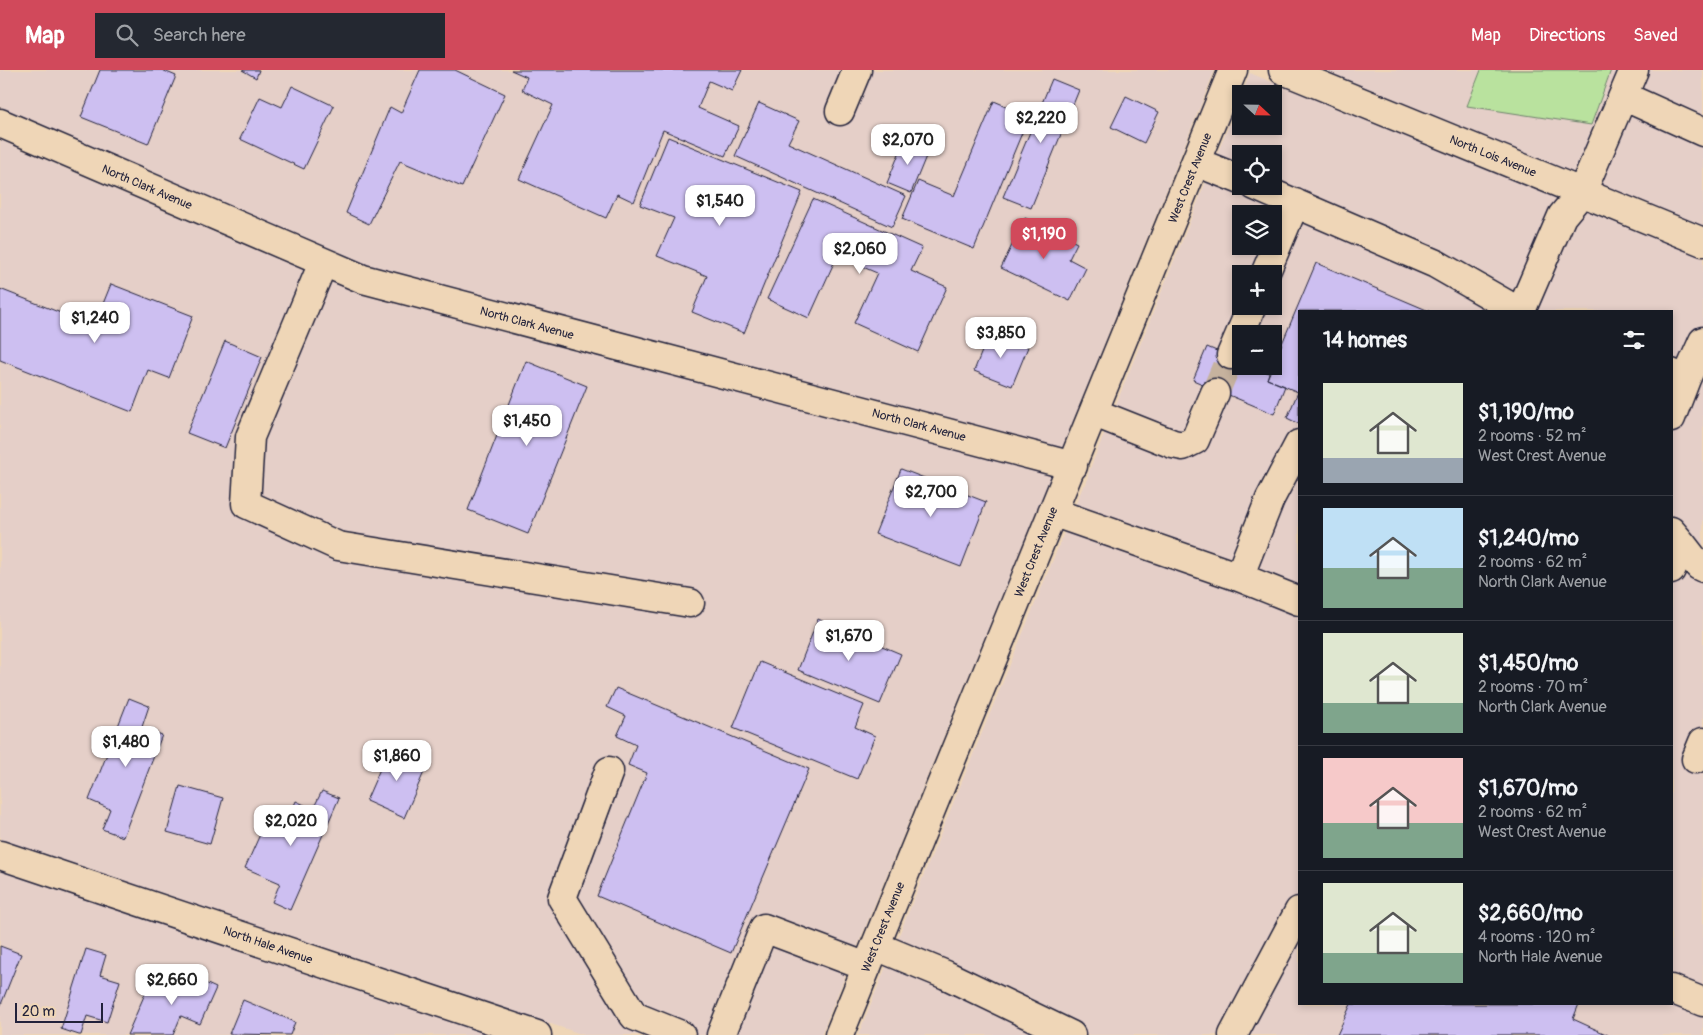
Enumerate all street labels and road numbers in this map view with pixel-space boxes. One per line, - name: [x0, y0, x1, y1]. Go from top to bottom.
- street label: West Crest Avenue: [1166, 131, 1215, 226]
- street label: North Lois Avenue: [1447, 132, 1538, 181]
- street label: North Clark Avenue: [99, 162, 194, 213]
- street label: North Clark Avenue: [478, 304, 576, 343]
- street label: North Clark Avenue: [870, 406, 968, 445]
- street label: West Crest Avenue: [1012, 505, 1061, 600]
- street label: West Crest Avenue: [859, 880, 908, 975]
- street label: North Hale Avenue: [221, 923, 314, 968]

